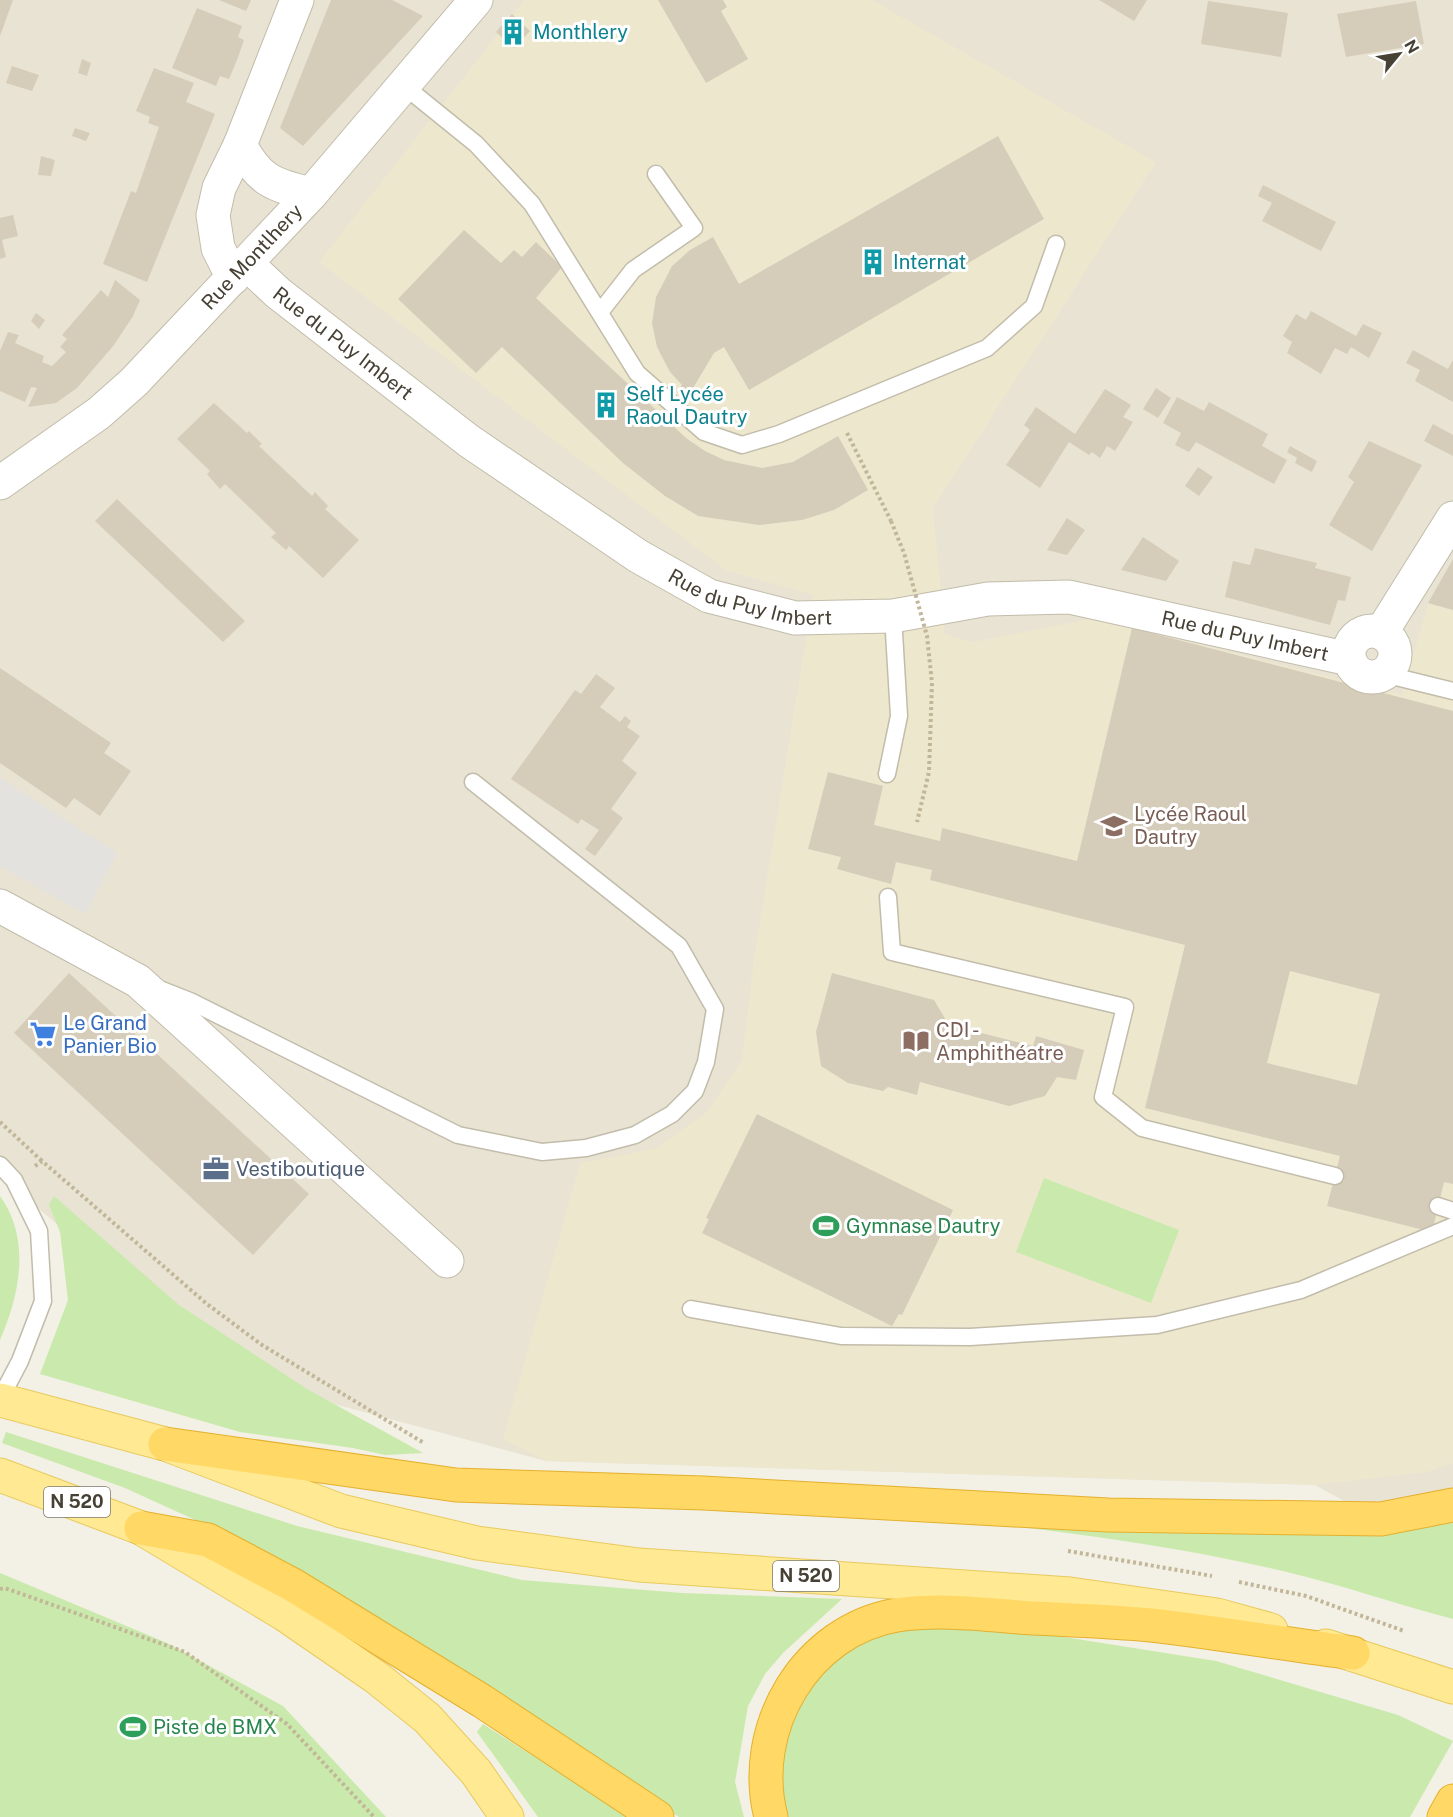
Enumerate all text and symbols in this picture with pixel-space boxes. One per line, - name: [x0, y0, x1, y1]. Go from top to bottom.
- building icon: Monthlery: [498, 17, 528, 47]
- place label: Monthlery: [533, 20, 628, 44]
- north arrow: [1369, 24, 1429, 84]
- text: N: [1400, 37, 1423, 57]
- street label: Rue Montlhery: [196, 199, 308, 315]
- building icon: Internat: [858, 247, 888, 277]
- place label: Internat: [893, 250, 966, 274]
- street label: Rue du Puy Imbert: [268, 282, 418, 405]
- place label: Self Lycée Raoul Dautry: [626, 382, 748, 429]
- building icon: Self Lycée Raoul Dautry: [591, 390, 621, 420]
- street label: Rue du Puy Imbert: [664, 564, 832, 630]
- street label: Rue du Puy Imbert: [1159, 606, 1331, 666]
- place label: Lycée Raoul Dautry: [1134, 802, 1247, 849]
- school or university icon: Lycée Raoul Dautry: [1099, 811, 1129, 841]
- place label: Le Grand Panier Bio: [63, 1011, 157, 1058]
- place label: CDI - Amphithéatre: [936, 1018, 1064, 1065]
- supermarket icon: Le Grand Panier Bio: [28, 1019, 58, 1049]
- library icon: CDI - Amphithéatre: [901, 1026, 931, 1056]
- office icon: Vestiboutique: [201, 1154, 231, 1184]
- place label: Vestiboutique: [236, 1157, 365, 1181]
- sports icon: Gymnase Dautry: [811, 1211, 841, 1241]
- place label: Gymnase Dautry: [846, 1214, 1001, 1238]
- road number: N 520: [44, 1487, 110, 1517]
- road number: N 520: [773, 1561, 839, 1591]
- sports icon: Piste de BMX: [118, 1712, 148, 1742]
- place label: Piste de BMX: [153, 1715, 277, 1739]

